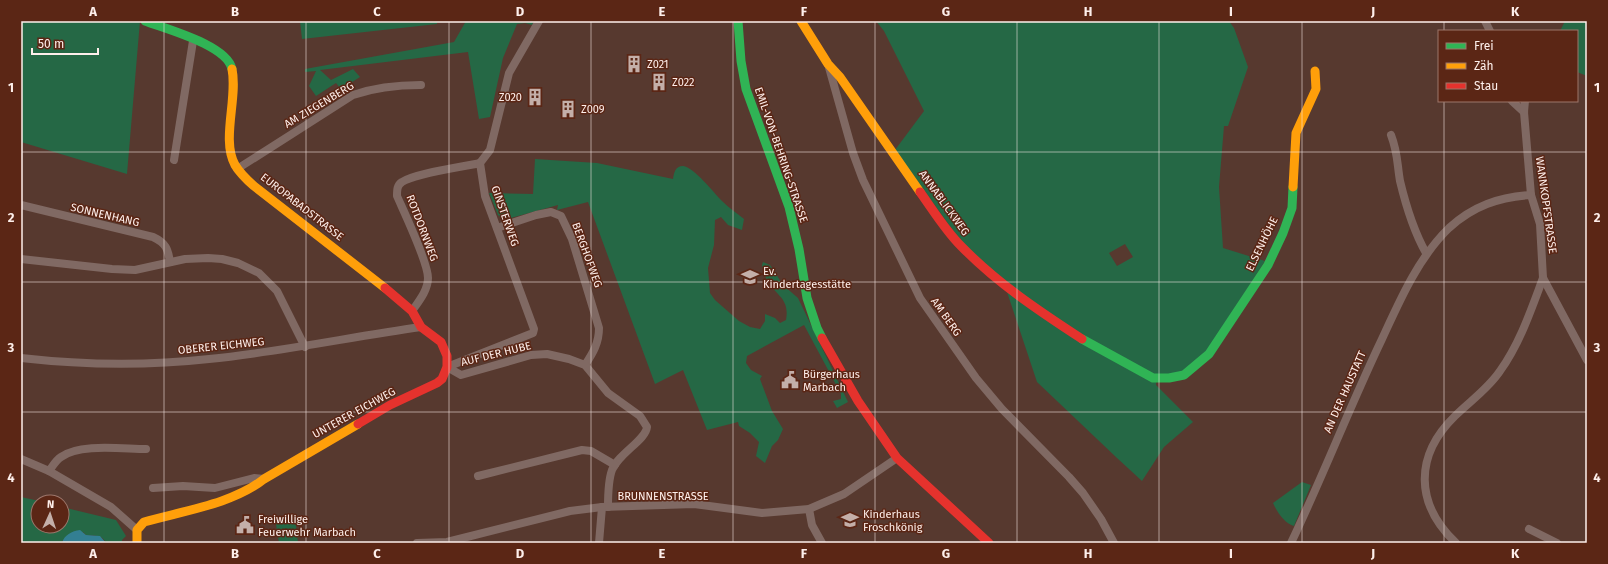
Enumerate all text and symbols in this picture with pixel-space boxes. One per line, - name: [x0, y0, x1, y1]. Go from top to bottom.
- text: A: [88, 4, 97, 19]
- text: B: [231, 4, 239, 19]
- text: C: [373, 4, 381, 19]
- text: D: [516, 4, 525, 19]
- text: E: [659, 4, 666, 19]
- text: F: [801, 4, 808, 19]
- text: G: [942, 4, 950, 19]
- text: H: [1084, 4, 1092, 19]
- text: I: [1229, 4, 1233, 19]
- text: J: [1370, 4, 1375, 19]
- text: K: [1511, 4, 1520, 19]
- scale bar: [32, 30, 98, 56]
- legend: [1438, 30, 1578, 102]
- text: 50 m: [38, 37, 64, 51]
- text: Frei: [1474, 39, 1494, 53]
- building icon: Z021: [624, 54, 644, 74]
- place label: Z021: [647, 58, 669, 71]
- text: Zäh: [1474, 59, 1494, 73]
- building icon: Z022: [649, 72, 669, 92]
- place label: Z022: [672, 76, 695, 89]
- street label: AM ZIEGENBERG: [282, 79, 356, 131]
- text: Stau: [1474, 79, 1498, 93]
- text: 1: [8, 80, 14, 95]
- text: 1: [1594, 80, 1600, 95]
- street label: EMIL-VON-BEHRING-STRASSE: [752, 86, 810, 225]
- building icon: Z020: [525, 87, 545, 107]
- place label: Z020: [499, 91, 522, 104]
- building icon: Z009: [558, 99, 578, 119]
- place label: Z009: [581, 103, 605, 116]
- street label: WANNKOPFSTRASSE: [1533, 156, 1559, 255]
- street label: ANNABLICKWEG: [916, 168, 972, 238]
- street label: EUROPABADSTRASSE: [258, 171, 346, 243]
- street label: GINSTERWEG: [489, 184, 521, 248]
- street label: ROTDORNWEG: [403, 193, 441, 263]
- street label: SONNENHANG: [69, 201, 141, 229]
- text: 2: [8, 210, 15, 225]
- text: 2: [1594, 210, 1601, 225]
- street label: ELSENHÖHE: [1242, 214, 1281, 273]
- street label: BERGHOFWEG: [569, 221, 605, 289]
- place label: Ev. Kindertagesstätte: [763, 265, 851, 291]
- school or university icon: Ev. Kindertagesstätte: [740, 267, 760, 287]
- street label: AM BERG: [928, 295, 964, 339]
- street label: OBERER EICHWEG: [177, 335, 265, 357]
- street label: AUF DER HUBE: [460, 339, 532, 369]
- text: 3: [7, 340, 15, 355]
- text: 3: [1593, 340, 1601, 355]
- street label: AN DER HAUSTATT: [1321, 349, 1369, 435]
- place label: Bürgerhaus Marbach: [803, 368, 860, 394]
- public building icon: Bürgerhaus Marbach: [780, 370, 800, 390]
- street label: UNTERER EICHWEG: [310, 385, 398, 441]
- text: 4: [7, 470, 15, 485]
- text: 4: [1593, 470, 1601, 485]
- street label: BRUNNENSTRASSE: [617, 490, 709, 503]
- north arrow: [30, 494, 70, 534]
- text: N: [47, 498, 54, 511]
- place label: Kinderhaus Froschkönig: [863, 508, 923, 534]
- school or university icon: Kinderhaus Froschkönig: [840, 510, 860, 530]
- place label: Freiwillige Feuerwehr Marbach: [258, 513, 356, 539]
- public building icon: Freiwillige Feuerwehr Marbach: [235, 515, 255, 535]
- text: A: [88, 546, 97, 561]
- text: B: [231, 546, 239, 561]
- text: C: [373, 546, 381, 561]
- text: D: [516, 546, 525, 561]
- text: E: [659, 546, 666, 561]
- text: F: [801, 546, 808, 561]
- text: G: [942, 546, 950, 561]
- text: H: [1084, 546, 1092, 561]
- text: I: [1229, 546, 1233, 561]
- text: J: [1370, 546, 1375, 561]
- text: K: [1511, 546, 1520, 561]

